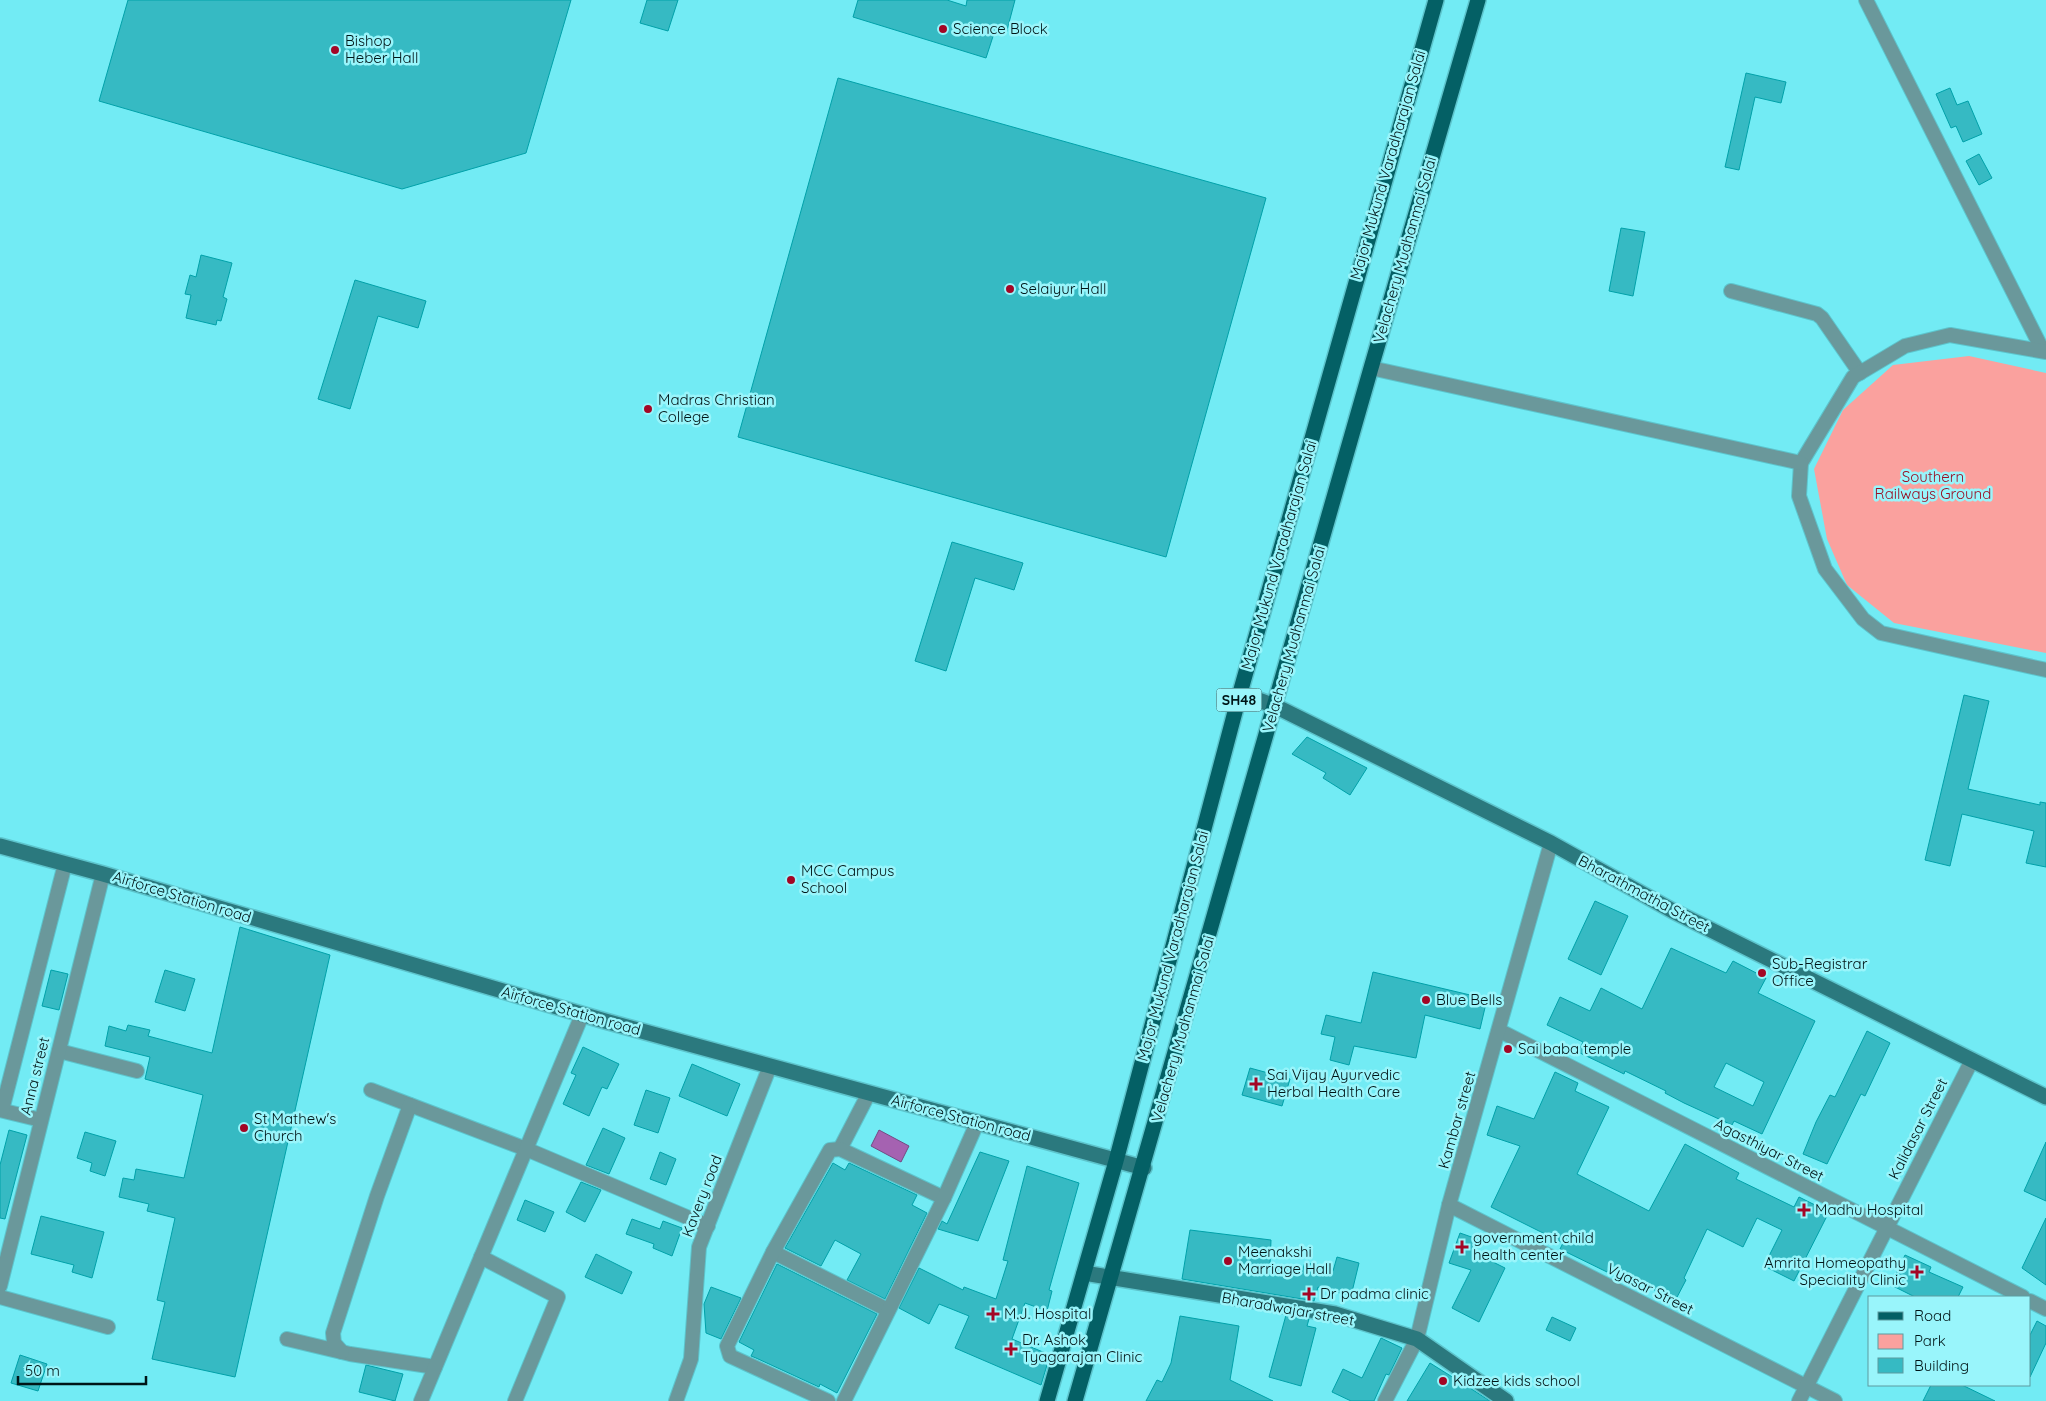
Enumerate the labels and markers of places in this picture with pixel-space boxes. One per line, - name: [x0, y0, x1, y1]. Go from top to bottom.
- place label: Science Block: [953, 19, 1048, 38]
- marker: Science Block: [937, 23, 949, 35]
- place label: Bishop Heber Hall: [345, 31, 419, 67]
- marker: Bishop Heber Hall: [329, 44, 341, 56]
- place label: Selaiyur Hall: [1020, 279, 1106, 298]
- marker: Selaiyur Hall: [1004, 283, 1016, 295]
- place label: Madras Christian College: [658, 390, 775, 426]
- marker: Madras Christian College: [642, 403, 654, 415]
- place label: MCC Campus School: [801, 861, 894, 897]
- marker: MCC Campus School: [785, 874, 797, 886]
- place label: Sub-Registrar Office: [1772, 954, 1868, 990]
- marker: Sub-Registrar Office: [1756, 967, 1768, 979]
- place label: Blue Bells: [1436, 990, 1502, 1009]
- marker: Blue Bells: [1420, 994, 1432, 1006]
- place label: Sai baba temple: [1518, 1039, 1631, 1058]
- marker: Sai baba temple: [1502, 1043, 1514, 1055]
- place label: Sai Vijay Ayurvedic Herbal Health Care: [1267, 1065, 1400, 1101]
- marker: Sai Vijay Ayurvedic Herbal Health Care: [1249, 1077, 1263, 1091]
- place label: St Mathew's Church: [254, 1109, 336, 1145]
- marker: St Mathew's Church: [238, 1122, 250, 1134]
- place label: Madhu Hospital: [1815, 1200, 1924, 1219]
- marker: Madhu Hospital: [1797, 1203, 1811, 1217]
- place label: government child health center: [1473, 1228, 1594, 1264]
- marker: government child health center: [1455, 1240, 1469, 1254]
- place label: Meenakshi Marriage Hall: [1238, 1242, 1332, 1278]
- place label: Amrita Homeopathy Speciality Clinic: [1764, 1253, 1906, 1289]
- marker: Meenakshi Marriage Hall: [1222, 1255, 1234, 1267]
- marker: Amrita Homeopathy Speciality Clinic: [1910, 1265, 1924, 1279]
- place label: Dr padma clinic: [1320, 1284, 1429, 1303]
- marker: Dr padma clinic: [1302, 1287, 1316, 1301]
- place label: M.J. Hospital: [1004, 1304, 1091, 1323]
- marker: M.J. Hospital: [986, 1307, 1000, 1321]
- place label: Dr. Ashok Tyagarajan Clinic: [1022, 1330, 1143, 1366]
- marker: Dr. Ashok Tyagarajan Clinic: [1004, 1342, 1018, 1356]
- place label: Kidzee kids school: [1453, 1371, 1580, 1390]
- marker: Kidzee kids school: [1437, 1375, 1449, 1387]

